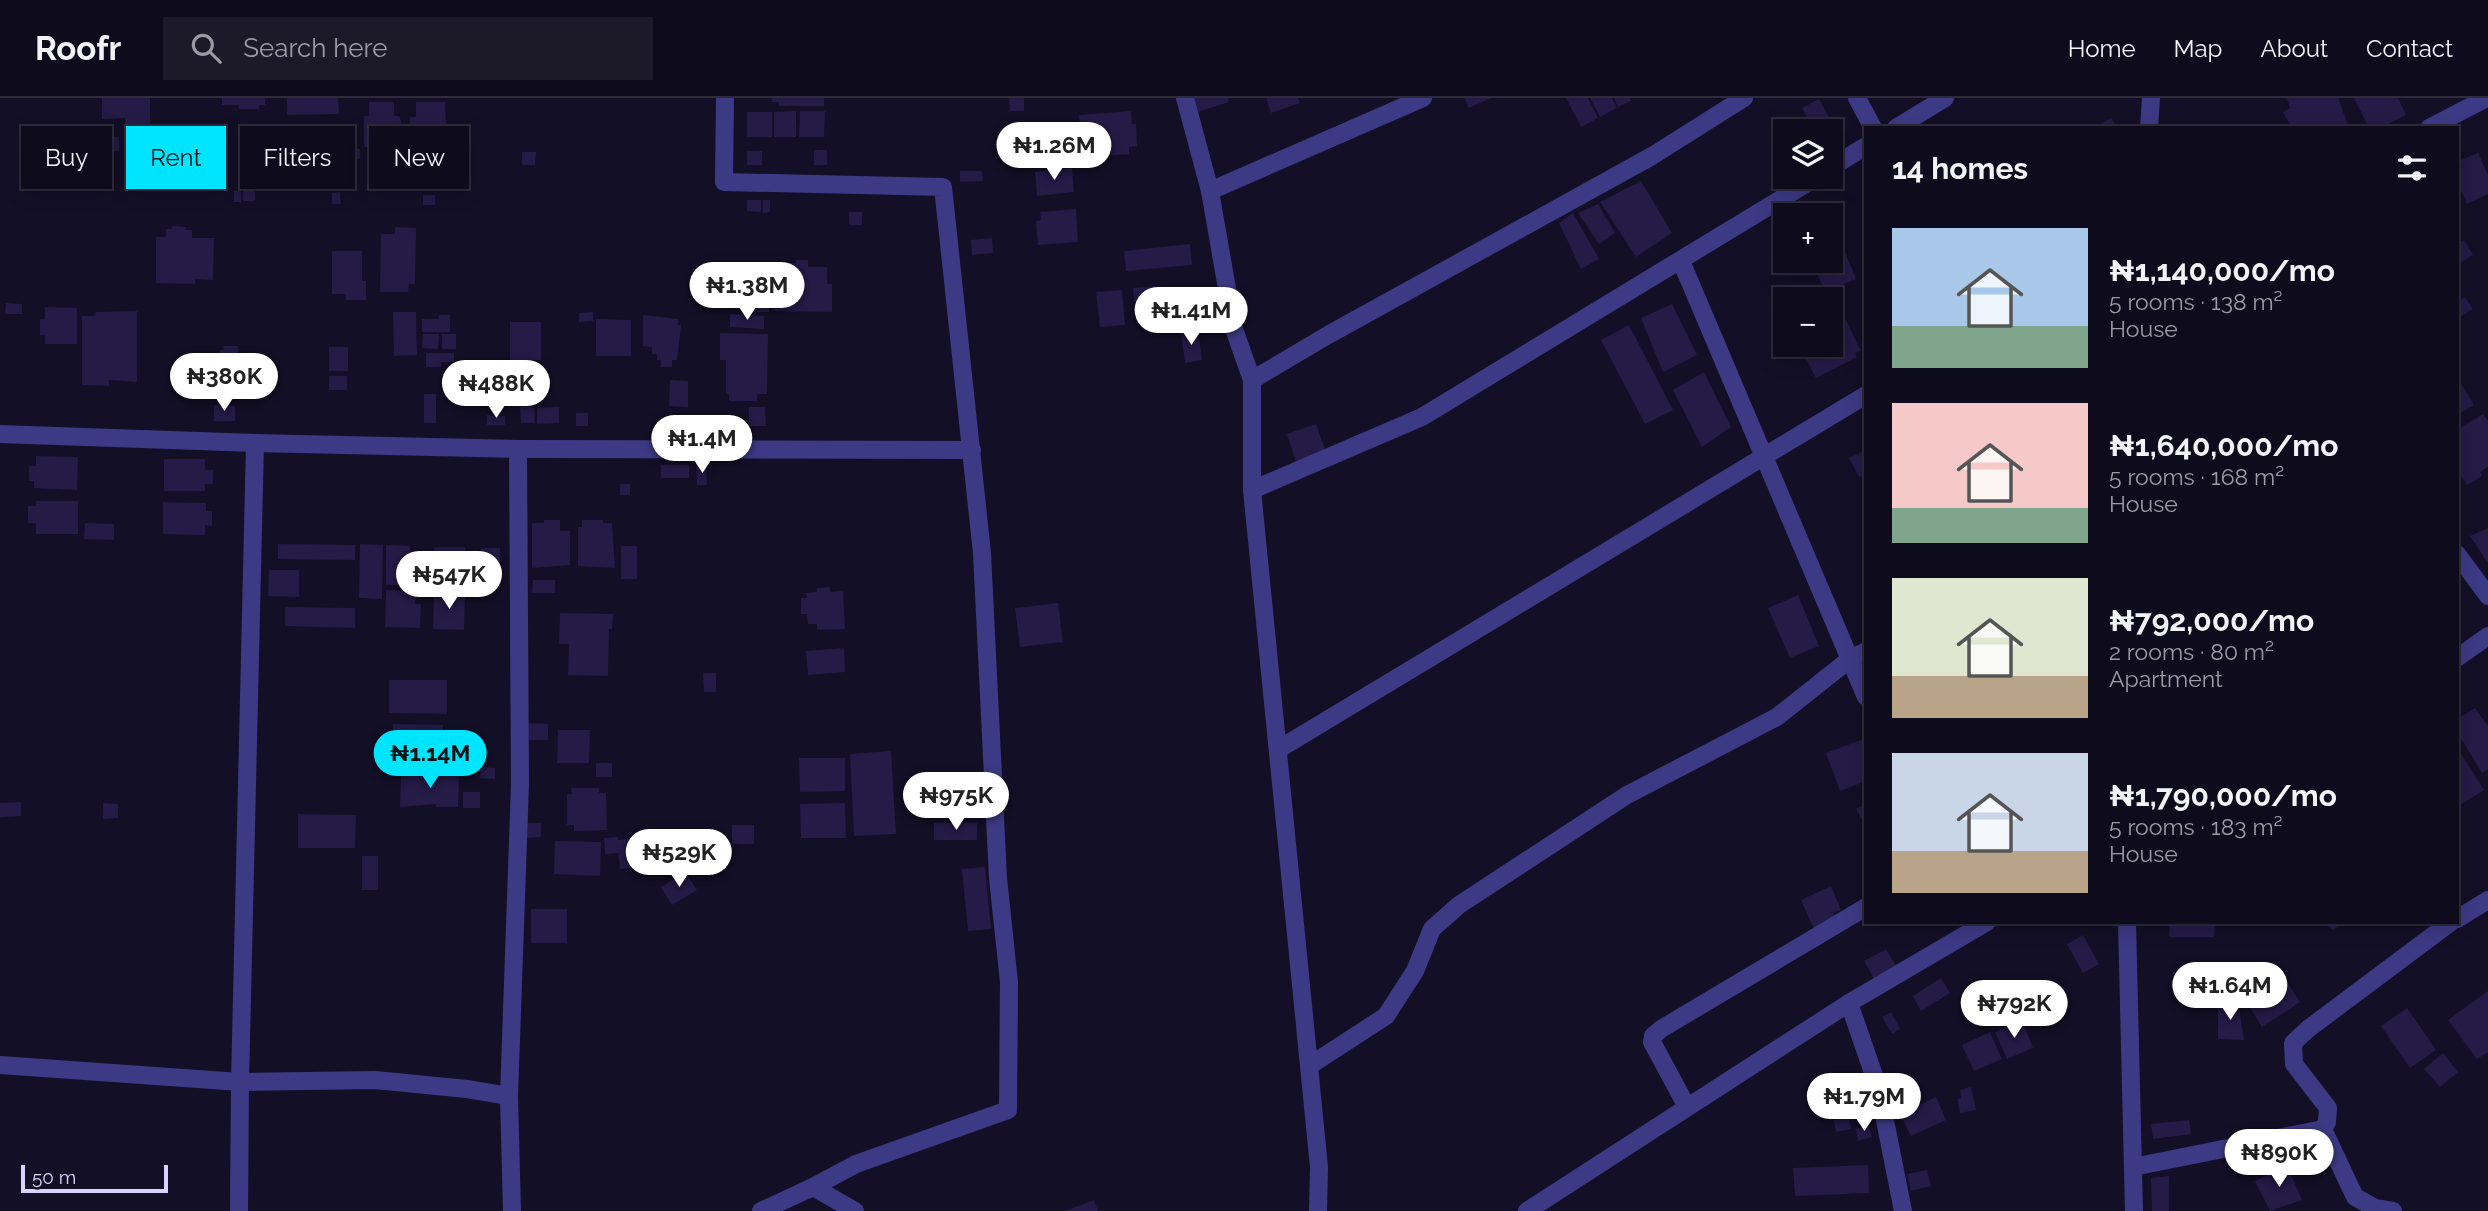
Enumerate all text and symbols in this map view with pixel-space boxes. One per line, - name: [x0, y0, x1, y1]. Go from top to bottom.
- search box: [163, 17, 653, 80]
- text: Roofr: [35, 29, 121, 68]
- icon: search: [187, 29, 225, 67]
- text: Search here: [243, 33, 388, 63]
- text: Home: [2068, 34, 2136, 63]
- text: Map: [2174, 34, 2222, 63]
- text: About: [2260, 34, 2328, 63]
- text: Contact: [2366, 34, 2453, 63]
- map controls: [1773, 119, 1843, 357]
- button: layers: [1773, 119, 1843, 189]
- pin: ₦1.26M: [997, 122, 1111, 182]
- chip: Buy: [21, 126, 112, 189]
- chip: Rent: [126, 126, 226, 189]
- chip: Filters: [240, 126, 355, 189]
- chip: New: [369, 126, 469, 189]
- text: ₦1.26M: [1012, 131, 1096, 158]
- icon: filters: [2393, 149, 2431, 187]
- text: 14 homes: [1892, 151, 2028, 186]
- button: +: [1773, 203, 1843, 273]
- text: ₦1,140,000/mo: [2109, 253, 2335, 288]
- icon: home: [1948, 256, 2032, 340]
- pin: ₦1.38M: [690, 262, 804, 322]
- text: ₦1.38M: [706, 271, 788, 298]
- button: −: [1773, 287, 1843, 357]
- pin: ₦1.41M: [1134, 288, 1248, 347]
- text: 5 rooms · 138 m²: [2109, 288, 2283, 315]
- text: ₦1.41M: [1151, 296, 1231, 323]
- text: House: [2109, 315, 2178, 342]
- pin: ₦380K: [175, 354, 273, 413]
- pin: ₦488K: [447, 360, 545, 420]
- text: ₦380K: [186, 362, 262, 389]
- text: ₦488K: [458, 369, 534, 396]
- pin: ₦1.4M: [653, 416, 751, 475]
- text: ₦1.4M: [667, 424, 737, 451]
- text: ₦1,640,000/mo: [2109, 428, 2338, 463]
- icon: home: [1948, 431, 2032, 515]
- text: 5 rooms · 168 m²: [2109, 463, 2284, 490]
- text: House: [2109, 490, 2178, 517]
- pin: ₦547K: [400, 552, 498, 611]
- text: ₦547K: [412, 560, 486, 587]
- text: ₦792,000/mo: [2109, 603, 2314, 638]
- icon: home: [1948, 606, 2032, 690]
- text: 2 rooms · 80 m²: [2109, 638, 2274, 665]
- text: Apartment: [2109, 665, 2223, 692]
- pin: ₦1.14M: [373, 730, 487, 790]
- text: ₦1.14M: [390, 739, 470, 766]
- pin: ₦975K: [907, 772, 1005, 832]
- text: ₦1,790,000/mo: [2109, 778, 2337, 813]
- text: ₦975K: [919, 781, 993, 808]
- icon: home: [1948, 781, 2032, 865]
- text: 5 rooms · 183 m²: [2109, 813, 2283, 840]
- pin: ₦529K: [630, 830, 728, 889]
- text: ₦529K: [642, 838, 716, 865]
- text: House: [2109, 840, 2178, 867]
- pin: ₦1.64M: [2173, 962, 2287, 1022]
- text: ₦1.64M: [2188, 971, 2272, 998]
- pin: ₦792K: [1965, 981, 2063, 1040]
- text: ₦792K: [1977, 989, 2051, 1016]
- pin: ₦1.79M: [1807, 1074, 1921, 1133]
- text: ₦1.79M: [1823, 1082, 1905, 1109]
- pin: ₦890K: [2230, 1130, 2328, 1189]
- text: ₦890K: [2241, 1138, 2317, 1165]
- scale bar: [21, 1162, 168, 1194]
- text: 50 m: [32, 1166, 76, 1188]

